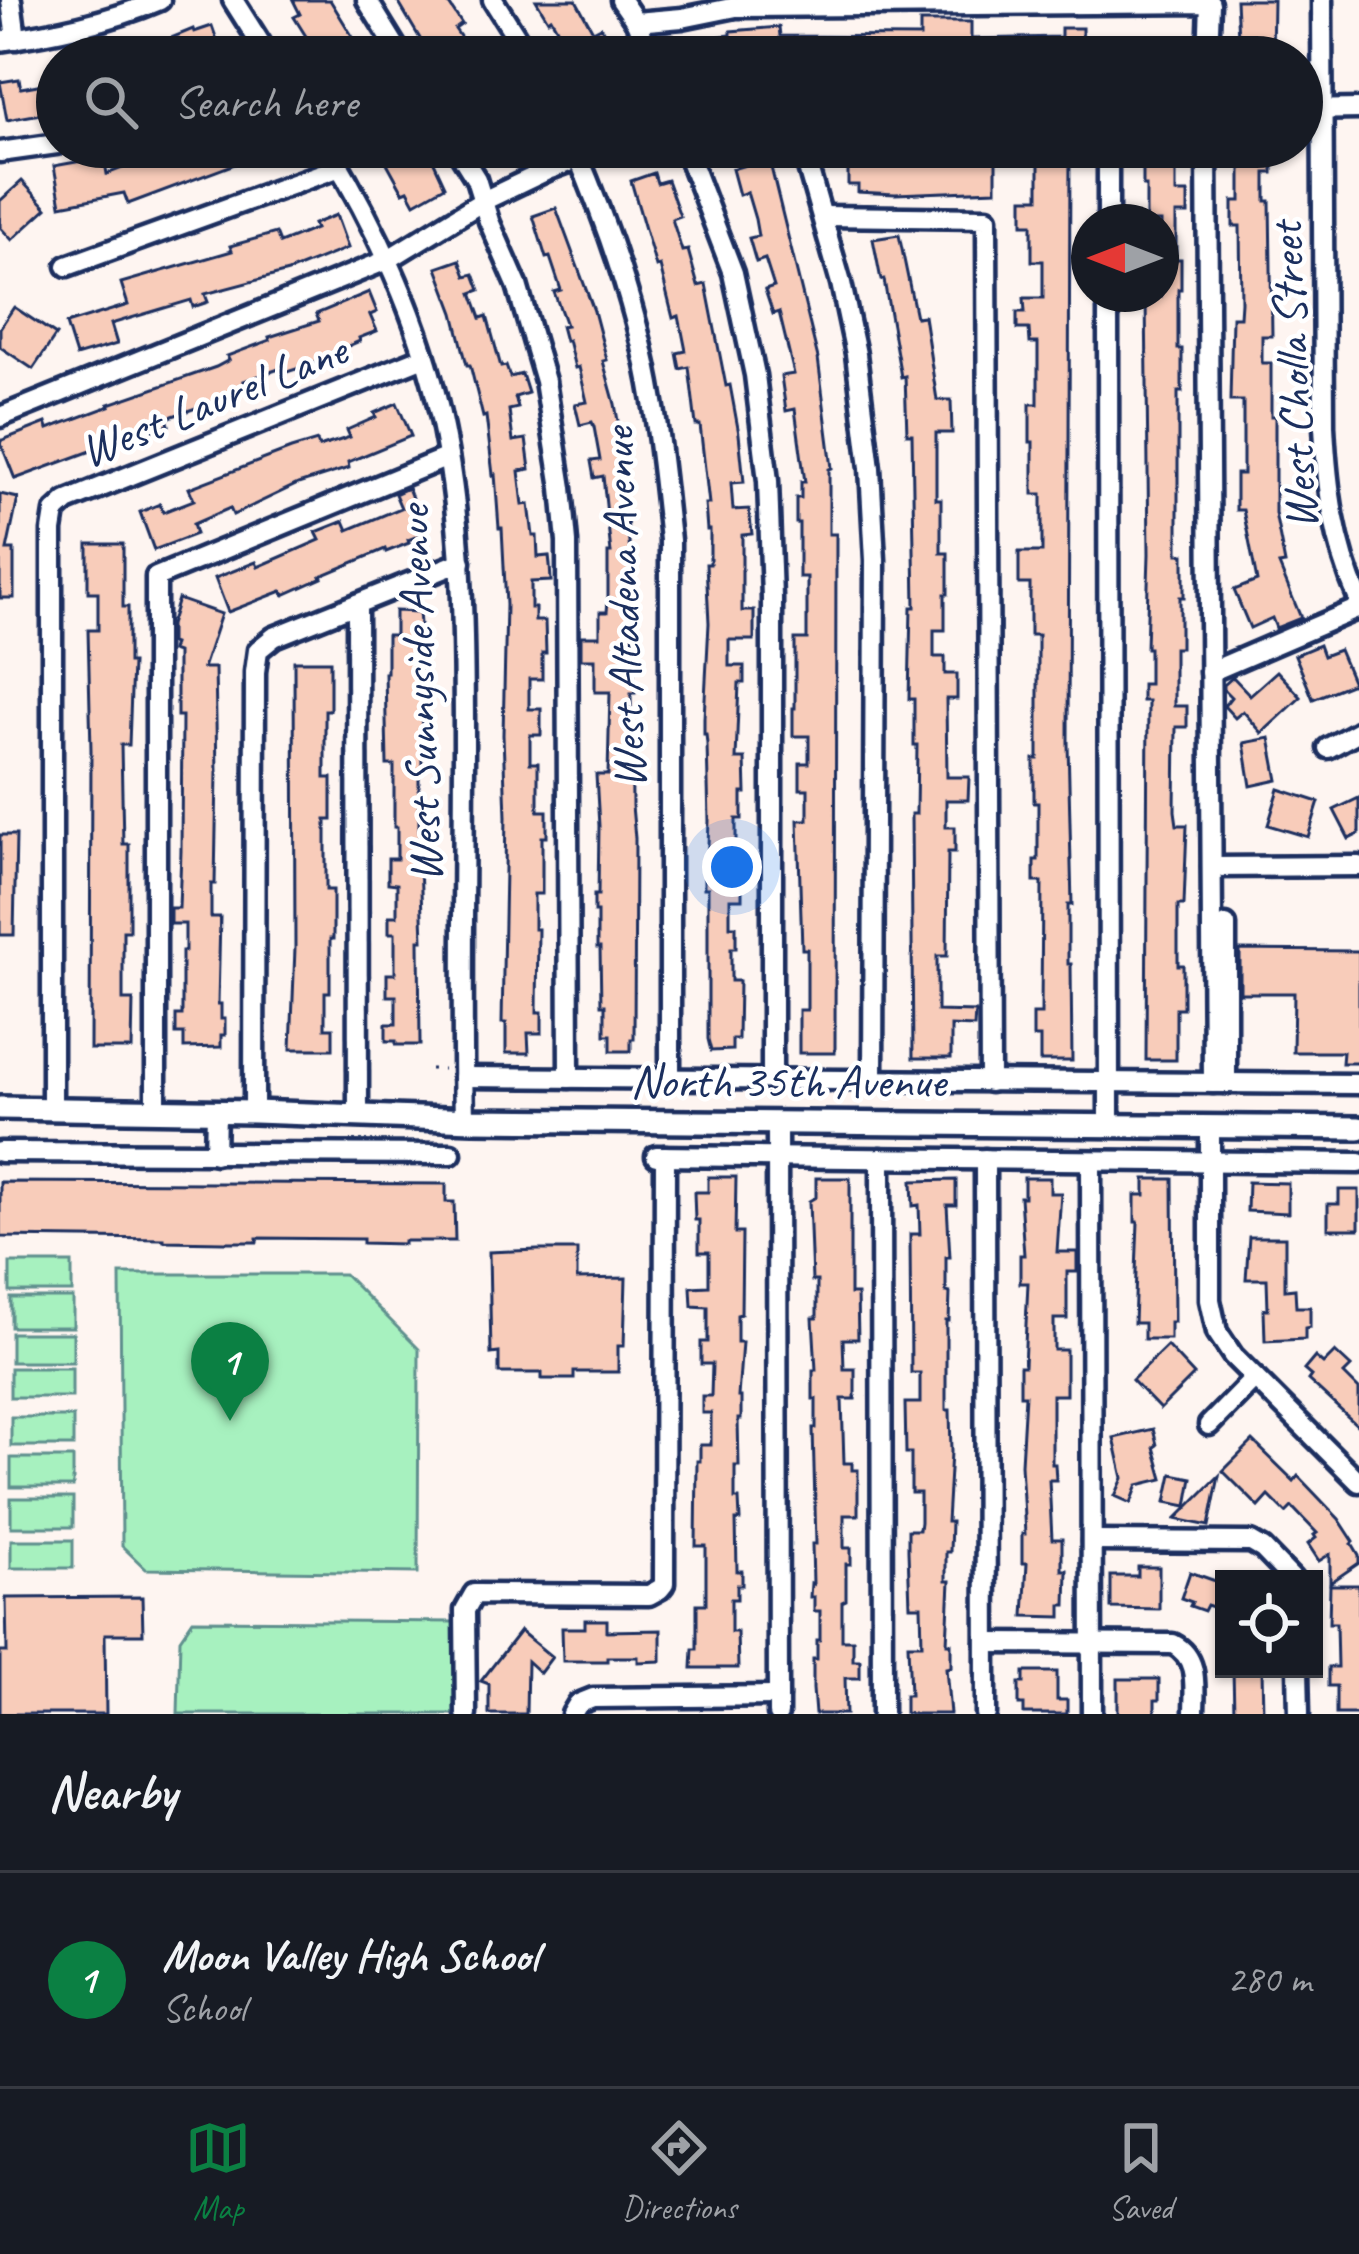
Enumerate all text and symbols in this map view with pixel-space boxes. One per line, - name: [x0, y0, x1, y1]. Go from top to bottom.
- search box: [36, 36, 1323, 168]
- icon: search: [78, 69, 144, 135]
- text: Search here: [174, 74, 357, 131]
- north arrow: [1071, 204, 1179, 312]
- street label: West Cholla Street: [1255, 217, 1331, 531]
- street label: West Laurel Lane: [71, 318, 358, 481]
- street label: West Altadena Avenue: [587, 423, 659, 790]
- street label: West Sunnyside Avenue: [382, 501, 456, 884]
- your location: [702, 837, 762, 897]
- street label: North 35th Avenue: [630, 1051, 949, 1111]
- pin: 1: [191, 1322, 269, 1421]
- map controls: [1215, 1570, 1323, 1678]
- button: locate: [1215, 1570, 1323, 1678]
- text: Nearby: [48, 1760, 176, 1824]
- text: Moon Valley High School: [162, 1927, 538, 1984]
- text: 1: [78, 1955, 96, 2004]
- text: 280 m: [1227, 1955, 1311, 2004]
- text: School: [162, 1984, 246, 2033]
- tab: Map: [185, 2115, 251, 2229]
- tab: Directions: [622, 2115, 737, 2229]
- tab: Saved: [1108, 2115, 1174, 2229]

